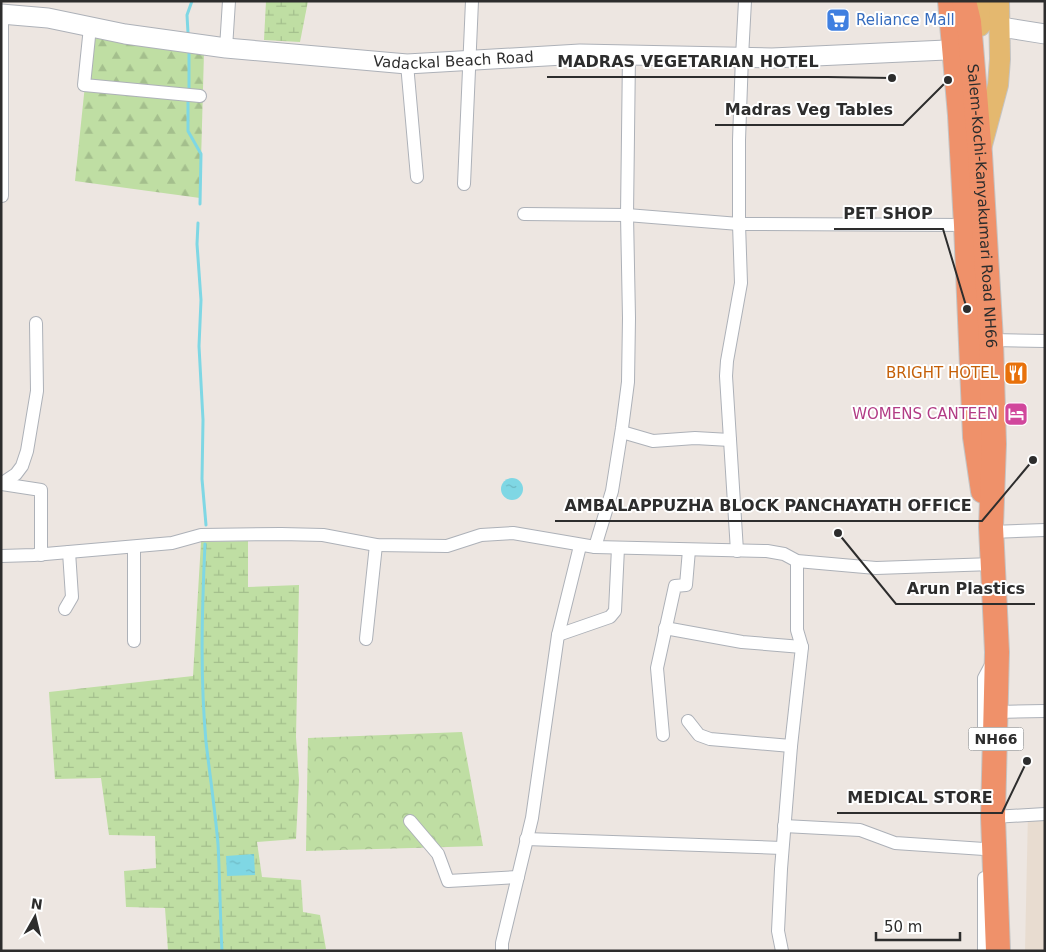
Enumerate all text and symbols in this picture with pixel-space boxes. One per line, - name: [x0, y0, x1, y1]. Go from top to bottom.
- supermarket icon: Reliance Mall: [825, 7, 851, 33]
- place label: Reliance Mall: [856, 11, 955, 29]
- callout: MADRAS VEGETARIAN HOTEL: [547, 46, 828, 77]
- street label: Vadackal Beach Road: [372, 48, 534, 73]
- text: MADRAS VEGETARIAN HOTEL: [557, 52, 819, 71]
- street label: Salem-Kochi-Kanyakumari Road NH66: [964, 63, 1000, 348]
- callout: Madras Veg Tables: [715, 94, 903, 125]
- text: Madras Veg Tables: [725, 100, 893, 119]
- callout: PET SHOP: [834, 198, 943, 229]
- text: PET SHOP: [843, 204, 933, 223]
- restaurant icon: BRIGHT HOTEL: [1003, 360, 1029, 386]
- place label: BRIGHT HOTEL: [886, 364, 999, 382]
- hotel icon: WOMENS CANTEEN: [1003, 401, 1029, 427]
- place label: WOMENS CANTEEN: [852, 405, 998, 423]
- callout: AMBALAPPUZHA BLOCK PANCHAYATH OFFICE: [555, 490, 982, 521]
- text: AMBALAPPUZHA BLOCK PANCHAYATH OFFICE: [564, 496, 972, 515]
- callout: Arun Plastics: [896, 573, 1035, 604]
- text: Arun Plastics: [907, 579, 1025, 598]
- road number: NH66: [968, 728, 1024, 751]
- callout: MEDICAL STORE: [837, 782, 1002, 813]
- text: MEDICAL STORE: [847, 788, 993, 807]
- north arrow: [10, 892, 60, 942]
- text: N: [30, 895, 44, 913]
- scale bar: [876, 910, 960, 942]
- text: 50 m: [884, 918, 922, 936]

